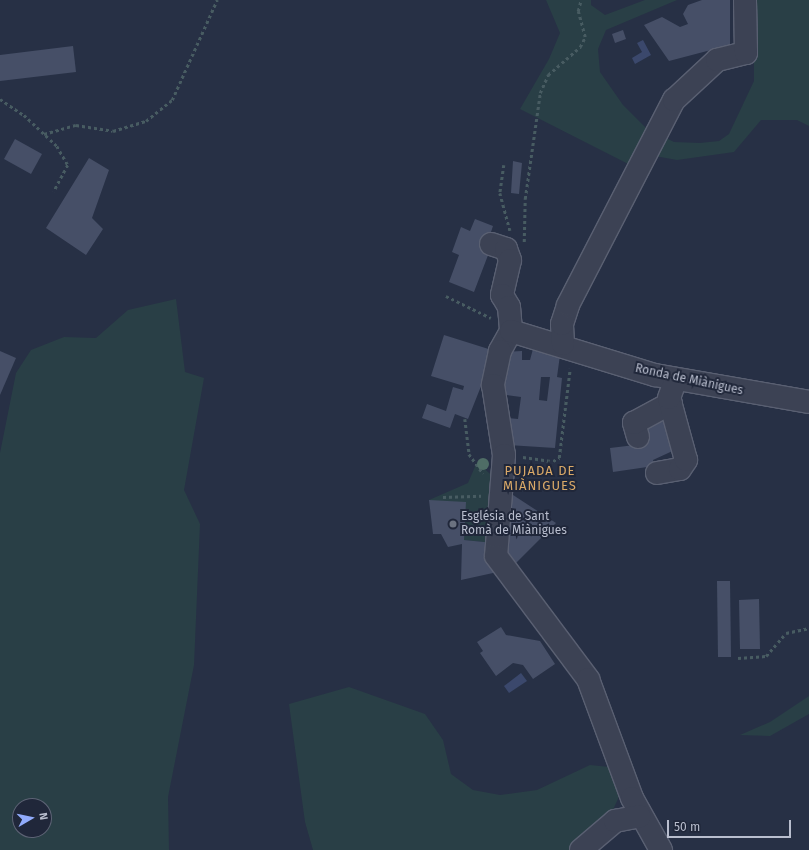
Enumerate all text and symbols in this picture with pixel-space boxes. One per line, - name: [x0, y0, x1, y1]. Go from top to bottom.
- street label: Ronda de Miànigues: [634, 362, 744, 398]
- district label: PUJADA DE MIÀNIGUES: [503, 464, 577, 495]
- place label: Església de Sant Romà de Miànigues: [461, 510, 567, 538]
- marker: Església de Sant Romà de Miànigues: [448, 519, 458, 529]
- north arrow: [12, 798, 52, 838]
- text: N: [36, 812, 50, 821]
- scale bar: [669, 812, 793, 838]
- text: 50 m: [674, 820, 700, 834]

